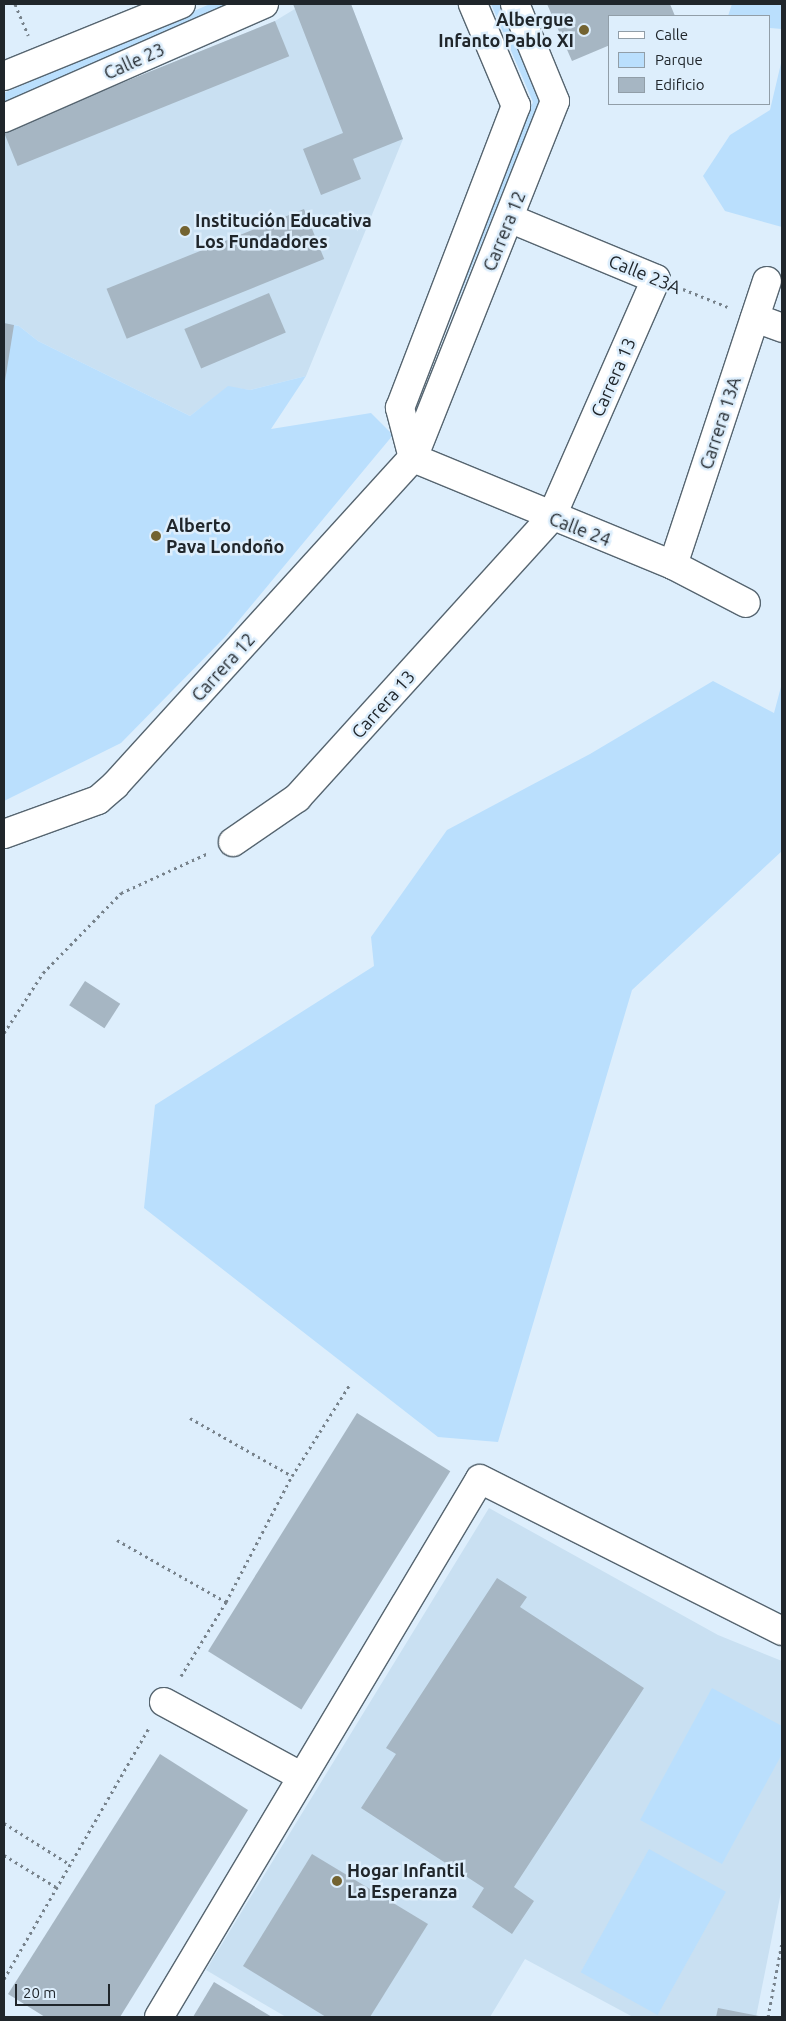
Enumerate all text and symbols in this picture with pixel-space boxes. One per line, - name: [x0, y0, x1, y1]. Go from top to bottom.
- place label: Albergue Infanto Pablo XI: [438, 9, 574, 52]
- legend: [608, 15, 771, 105]
- marker: Albergue Infanto Pablo XI: [578, 24, 590, 36]
- text: Calle: [655, 26, 688, 43]
- street label: Calle 23: [100, 38, 168, 84]
- text: Parque: [655, 51, 703, 68]
- text: Edificio: [655, 76, 704, 93]
- street label: Carrera 12: [478, 188, 530, 274]
- place label: Institución Educativa Los Fundadores: [195, 210, 372, 252]
- marker: Institución Educativa Los Fundadores: [179, 225, 191, 237]
- street label: Calle 23A: [606, 250, 684, 298]
- street label: Carrera 13: [586, 334, 640, 420]
- street label: Carrera 13A: [695, 374, 745, 472]
- street label: Calle 24: [546, 507, 614, 551]
- place label: Alberto Pava Londoño: [166, 515, 284, 558]
- marker: Alberto Pava Londoño: [150, 530, 162, 542]
- street label: Carrera 12: [187, 628, 259, 706]
- street label: Carrera 13: [347, 665, 419, 743]
- place label: Hogar Infantil La Esperanza: [347, 1860, 465, 1902]
- marker: Hogar Infantil La Esperanza: [331, 1875, 343, 1887]
- scale bar: [18, 1974, 112, 2006]
- text: 20 m: [23, 1984, 56, 2001]

